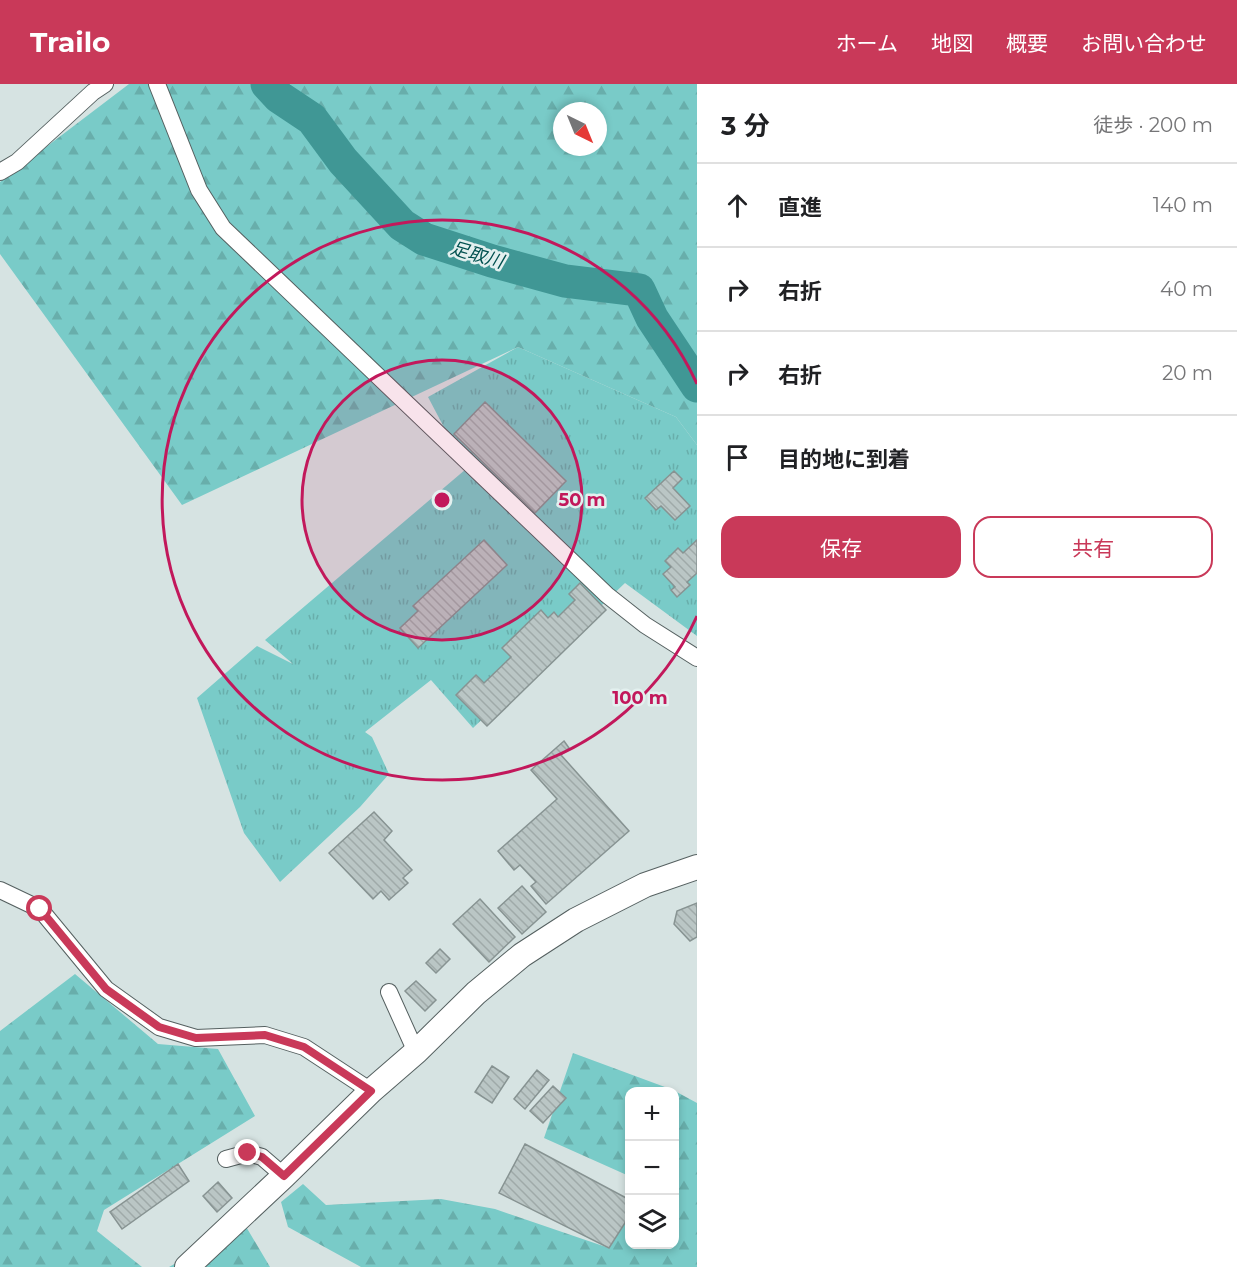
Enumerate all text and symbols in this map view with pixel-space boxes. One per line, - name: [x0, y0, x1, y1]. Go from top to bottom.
- text: Trailo: [30, 25, 110, 59]
- text: ホーム: [836, 31, 898, 56]
- text: 地図: [931, 31, 973, 56]
- text: 概要: [1006, 31, 1048, 56]
- text: お問い合わせ: [1081, 31, 1207, 56]
- north arrow: [553, 102, 607, 156]
- text: 3 分: [721, 110, 770, 142]
- text: 徒歩 · 200 m: [1093, 113, 1213, 137]
- icon: ahead: [721, 189, 754, 222]
- text: 140 m: [1153, 193, 1213, 217]
- text: 直進: [778, 194, 822, 221]
- water label: 足取川: [448, 237, 508, 274]
- icon: right: [721, 273, 754, 306]
- text: 40 m: [1160, 277, 1213, 301]
- text: 右折: [778, 278, 822, 305]
- icon: right: [721, 357, 754, 390]
- text: 20 m: [1162, 361, 1213, 385]
- text: 右折: [778, 362, 822, 389]
- icon: arrive: [721, 441, 754, 474]
- text: 目的地に到着: [778, 446, 910, 473]
- text: 50 m: [559, 489, 605, 511]
- centre of rings: [432, 490, 452, 510]
- button: 保存: [721, 516, 961, 578]
- button: 共有: [973, 516, 1213, 578]
- text: 100 m: [612, 687, 668, 709]
- route start: [26, 895, 52, 921]
- map controls: [625, 1087, 679, 1249]
- button: +: [625, 1087, 679, 1141]
- route end: [234, 1139, 260, 1165]
- button: −: [625, 1141, 679, 1195]
- button: layers: [625, 1195, 679, 1249]

